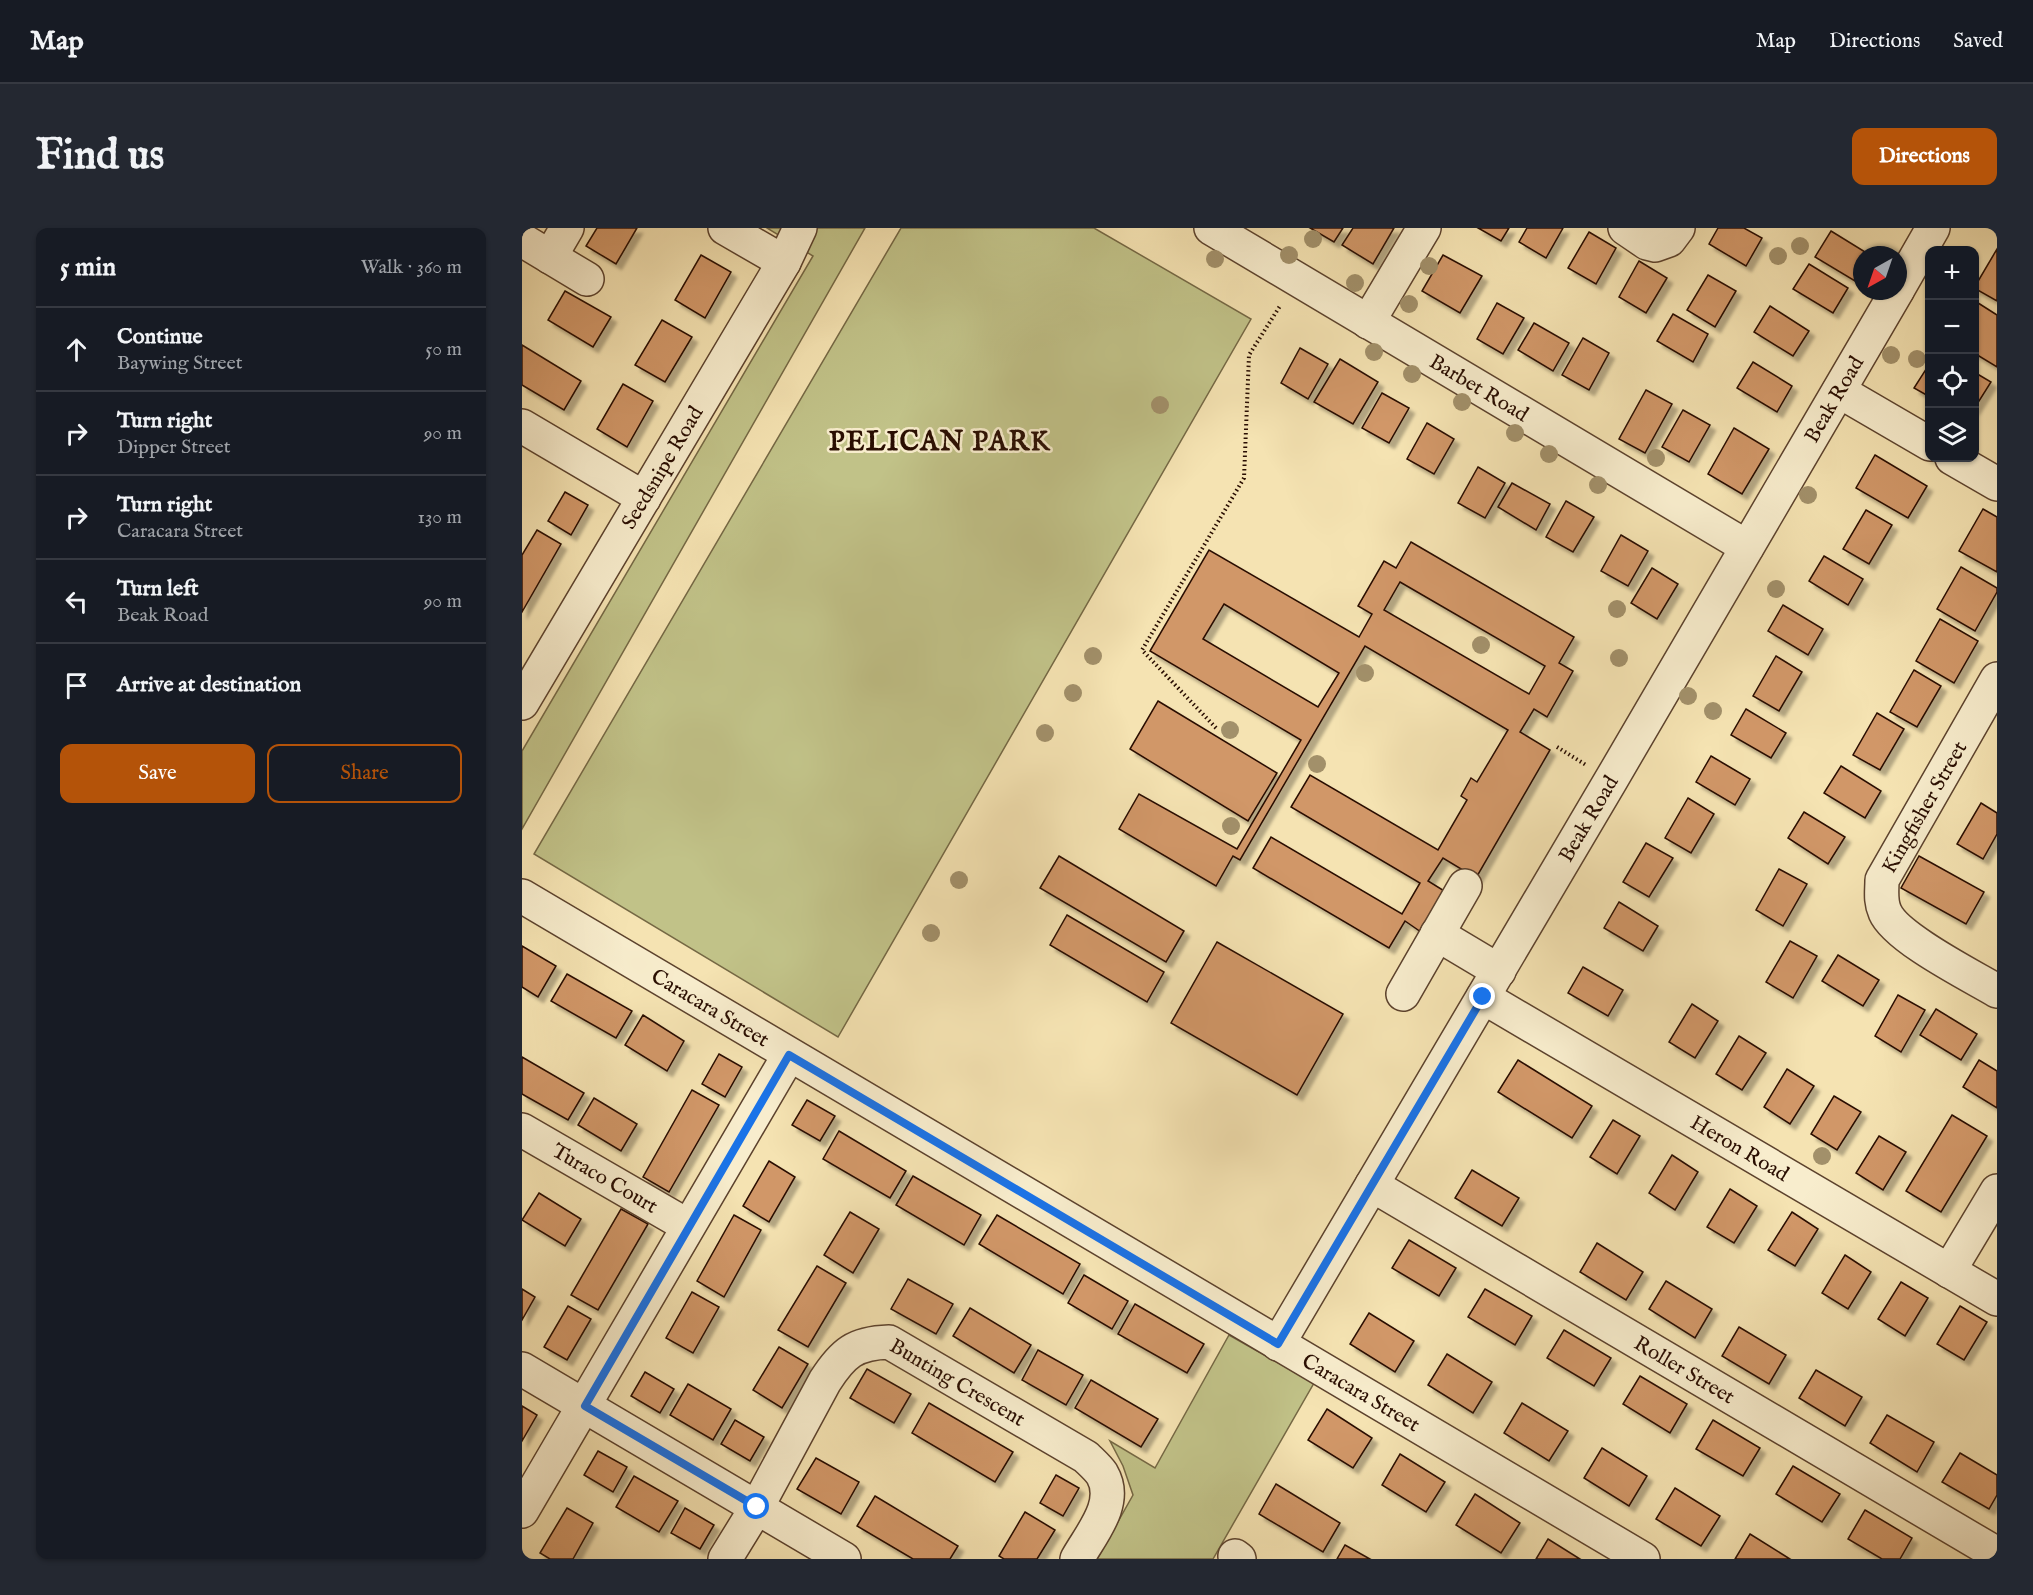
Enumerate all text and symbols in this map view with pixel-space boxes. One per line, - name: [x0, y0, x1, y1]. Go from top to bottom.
- text: Map: [30, 24, 84, 59]
- text: Map: [1756, 28, 1796, 55]
- text: Directions: [1829, 28, 1920, 55]
- text: Saved: [1953, 28, 2003, 55]
- button: Directions: [1852, 128, 1997, 185]
- text: Find us: [36, 130, 164, 183]
- north arrow: [1853, 246, 1907, 300]
- map controls: [1925, 246, 1979, 462]
- button: +: [1925, 246, 1979, 300]
- text: 5 min: [60, 251, 116, 284]
- text: Walk · 360 m: [361, 255, 462, 280]
- button: −: [1925, 300, 1979, 354]
- text: Continue: [117, 323, 203, 351]
- icon: ahead: [60, 333, 93, 366]
- text: 50 m: [425, 337, 462, 362]
- street label: Barbet Road: [1424, 349, 1534, 429]
- text: Baywing Street: [117, 351, 243, 376]
- street label: Beak Road: [1799, 351, 1871, 448]
- button: locate: [1925, 354, 1979, 408]
- street label: Seedsnipe Road: [616, 401, 711, 535]
- text: Turn right: [117, 407, 212, 435]
- button: layers: [1925, 408, 1979, 462]
- icon: right: [60, 417, 93, 450]
- text: 90 m: [424, 421, 462, 446]
- district label: PELICAN PARK: [829, 426, 1051, 460]
- text: Dipper Street: [117, 435, 231, 460]
- text: Turn right: [117, 491, 212, 519]
- icon: right: [60, 501, 93, 534]
- text: 130 m: [417, 505, 462, 530]
- text: Caracara Street: [117, 519, 243, 544]
- text: Turn left: [117, 575, 199, 603]
- icon: left: [60, 585, 93, 618]
- text: 90 m: [424, 589, 462, 614]
- text: Beak Road: [117, 603, 208, 628]
- icon: arrive: [60, 669, 93, 702]
- text: Arrive at destination: [117, 671, 301, 699]
- street label: Kingfisher Street: [1877, 737, 1974, 879]
- button: Save: [60, 744, 255, 803]
- button: Share: [267, 744, 462, 803]
- street label: Beak Road: [1553, 771, 1626, 868]
- street label: Caracara Street: [646, 963, 774, 1054]
- route end: [1469, 983, 1495, 1009]
- street label: Heron Road: [1685, 1110, 1794, 1189]
- street label: Turaco Court: [546, 1138, 662, 1221]
- street label: Roller Street: [1628, 1331, 1739, 1411]
- street label: Bunting Crescent: [884, 1333, 1030, 1433]
- street label: Caracara Street: [1297, 1348, 1424, 1439]
- route start: [743, 1493, 769, 1519]

